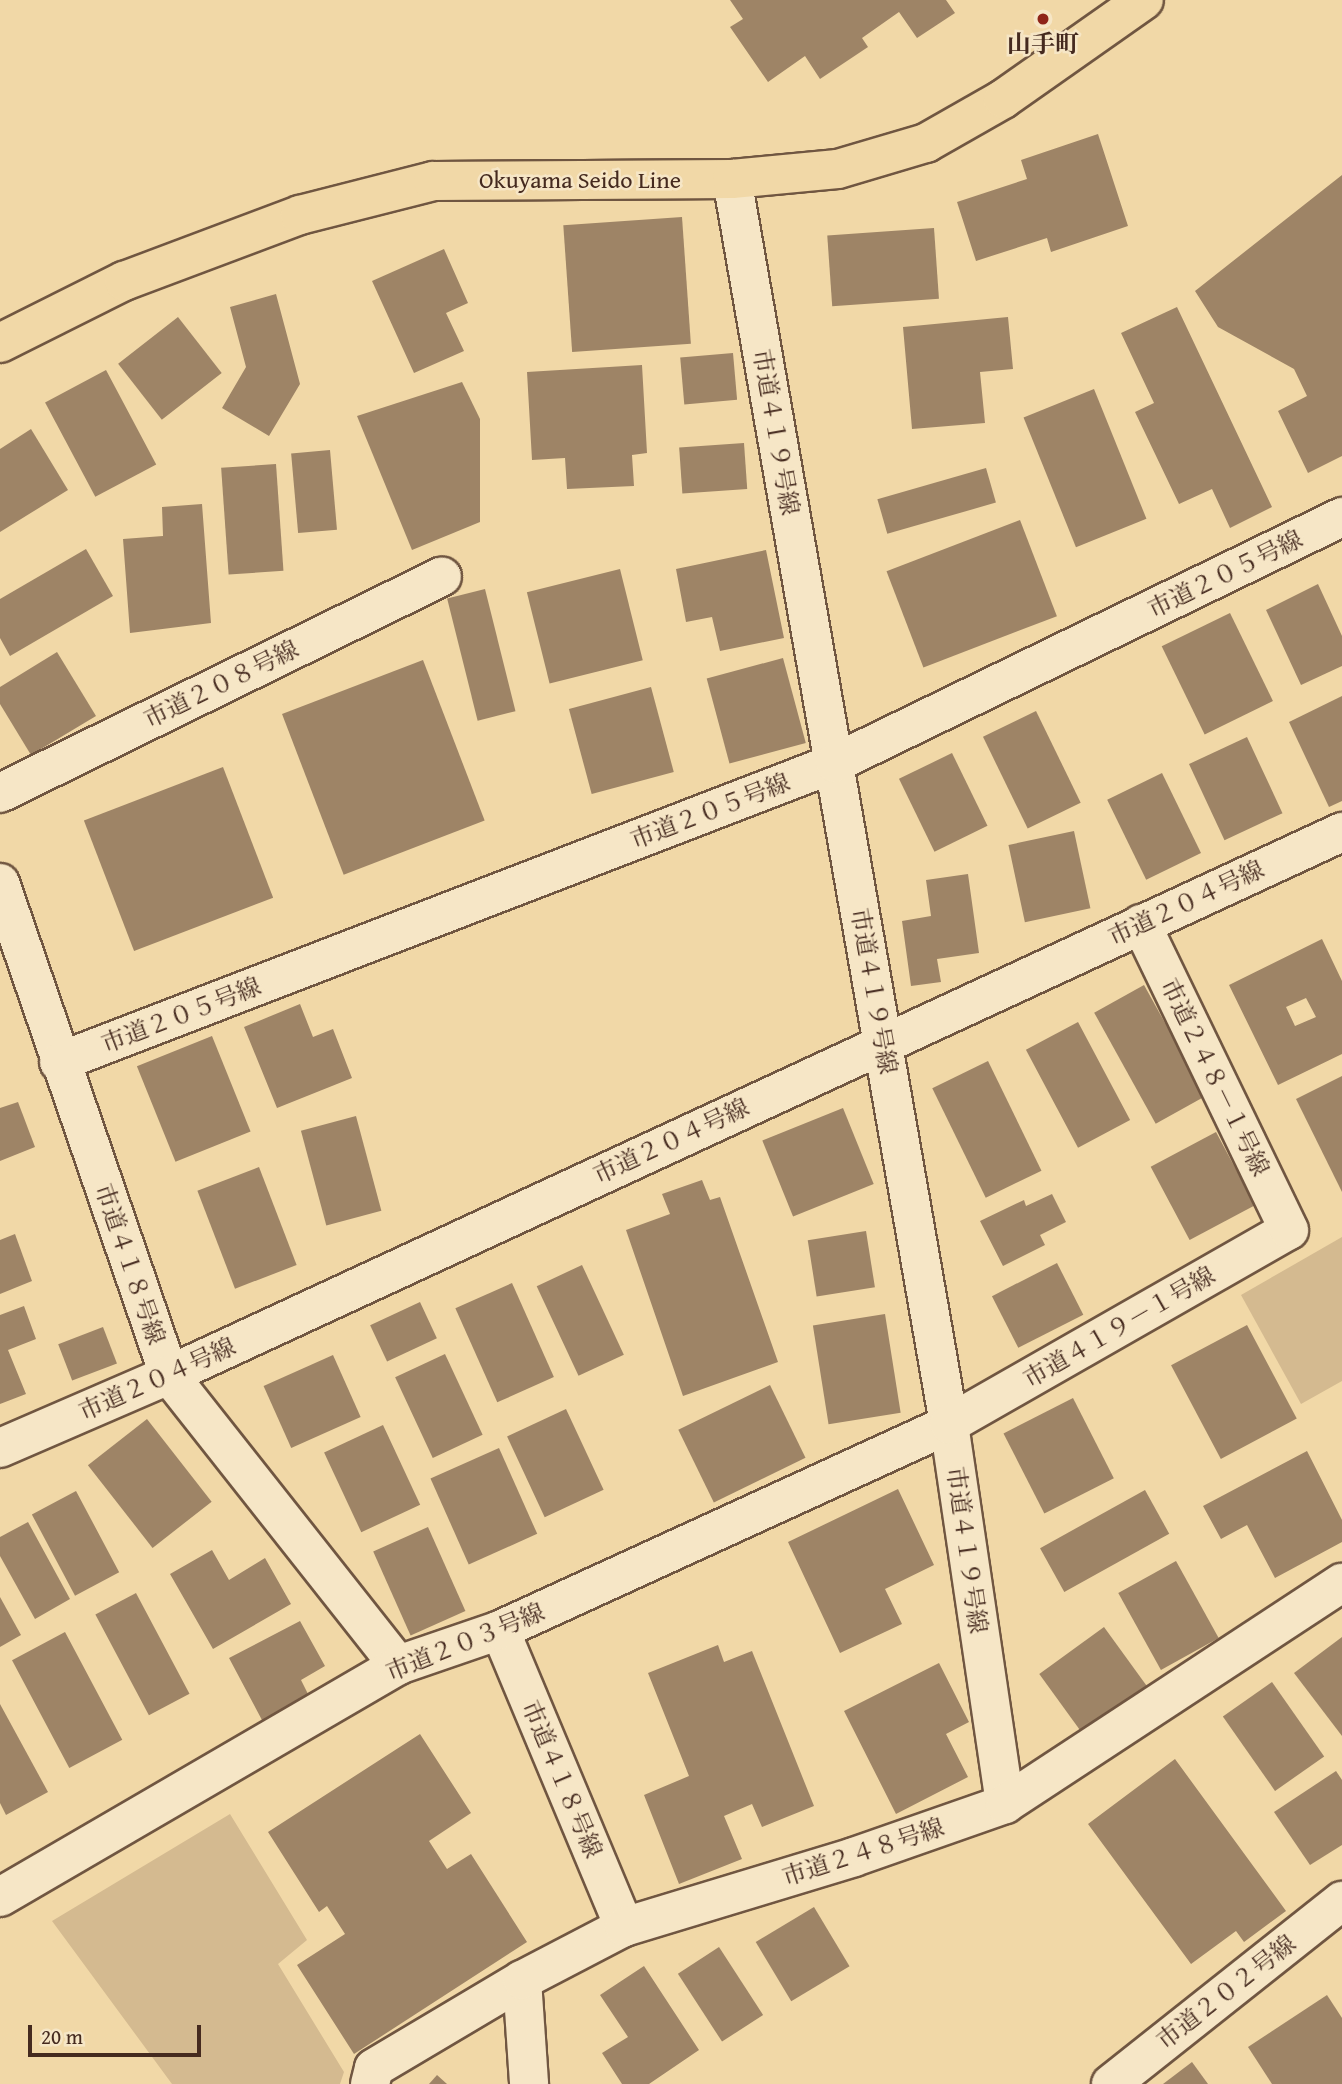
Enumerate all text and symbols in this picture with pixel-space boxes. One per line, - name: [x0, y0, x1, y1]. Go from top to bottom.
- marker: 山手町: [1035, 11, 1051, 27]
- place label: 山手町: [1007, 30, 1079, 58]
- street label: Okuyama Seido Line: [479, 166, 681, 194]
- street label: 市道４１９号線: [747, 347, 805, 517]
- street label: 市道２０５号線: [1143, 524, 1307, 624]
- street label: 市道２０８号線: [139, 634, 303, 734]
- street label: 市道２０５号線: [626, 767, 794, 855]
- street label: 市道２０４号線: [1104, 854, 1268, 952]
- street label: 市道４１９号線: [845, 906, 903, 1076]
- street label: 市道２０５号線: [97, 971, 265, 1059]
- street label: 市道２４８－１号線: [1155, 974, 1275, 1180]
- street label: 市道２０４号線: [589, 1092, 753, 1190]
- street label: 市道４１８号線: [89, 1180, 171, 1348]
- street label: 市道４１９－１号線: [1018, 1261, 1220, 1393]
- street label: 市道２０４号線: [74, 1332, 240, 1426]
- street label: 市道４１９号線: [941, 1465, 993, 1635]
- street label: 市道２０３号線: [382, 1597, 548, 1687]
- street label: 市道４１８号線: [516, 1696, 608, 1862]
- street label: 市道２４８号線: [779, 1812, 947, 1892]
- street label: 市道２０２号線: [1151, 1929, 1301, 2055]
- scale bar: [32, 2010, 205, 2054]
- text: 20 m: [41, 2021, 83, 2052]

